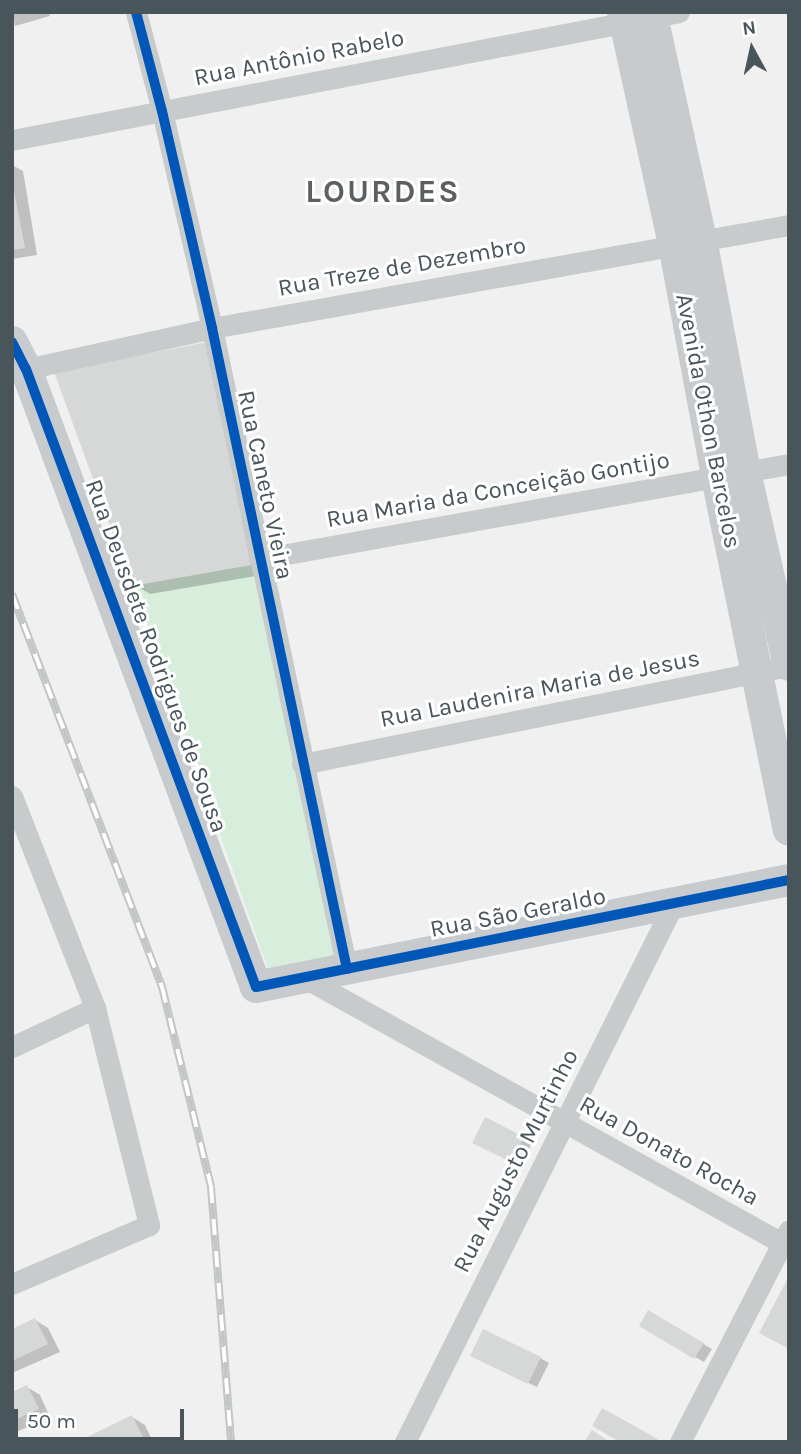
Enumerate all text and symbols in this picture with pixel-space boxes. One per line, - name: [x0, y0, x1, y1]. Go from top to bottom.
- north arrow: [717, 14, 787, 84]
- text: N: [741, 16, 757, 40]
- street label: Rua Antônio Rabelo: [192, 24, 406, 92]
- district label: LOURDES: [306, 173, 460, 211]
- street label: Rua Treze de Dezembro: [276, 231, 528, 303]
- street label: Avenida Othon Barcelos: [669, 291, 747, 551]
- street label: Rua Caneto Vieira: [231, 388, 299, 582]
- street label: Rua Maria da Conceição Gontijo: [324, 446, 672, 534]
- street label: Rua Deusdete Rodrigues de Sousa: [79, 475, 233, 837]
- street label: Rua Laudenira Maria de Jesus: [378, 644, 702, 734]
- street label: Rua São Geraldo: [428, 882, 608, 944]
- street label: Rua Augusto Murtinho: [447, 1045, 585, 1277]
- street label: Rua Donato Rocha: [574, 1090, 764, 1212]
- scale bar: [18, 1394, 187, 1438]
- text: 50 m: [27, 1409, 76, 1433]

